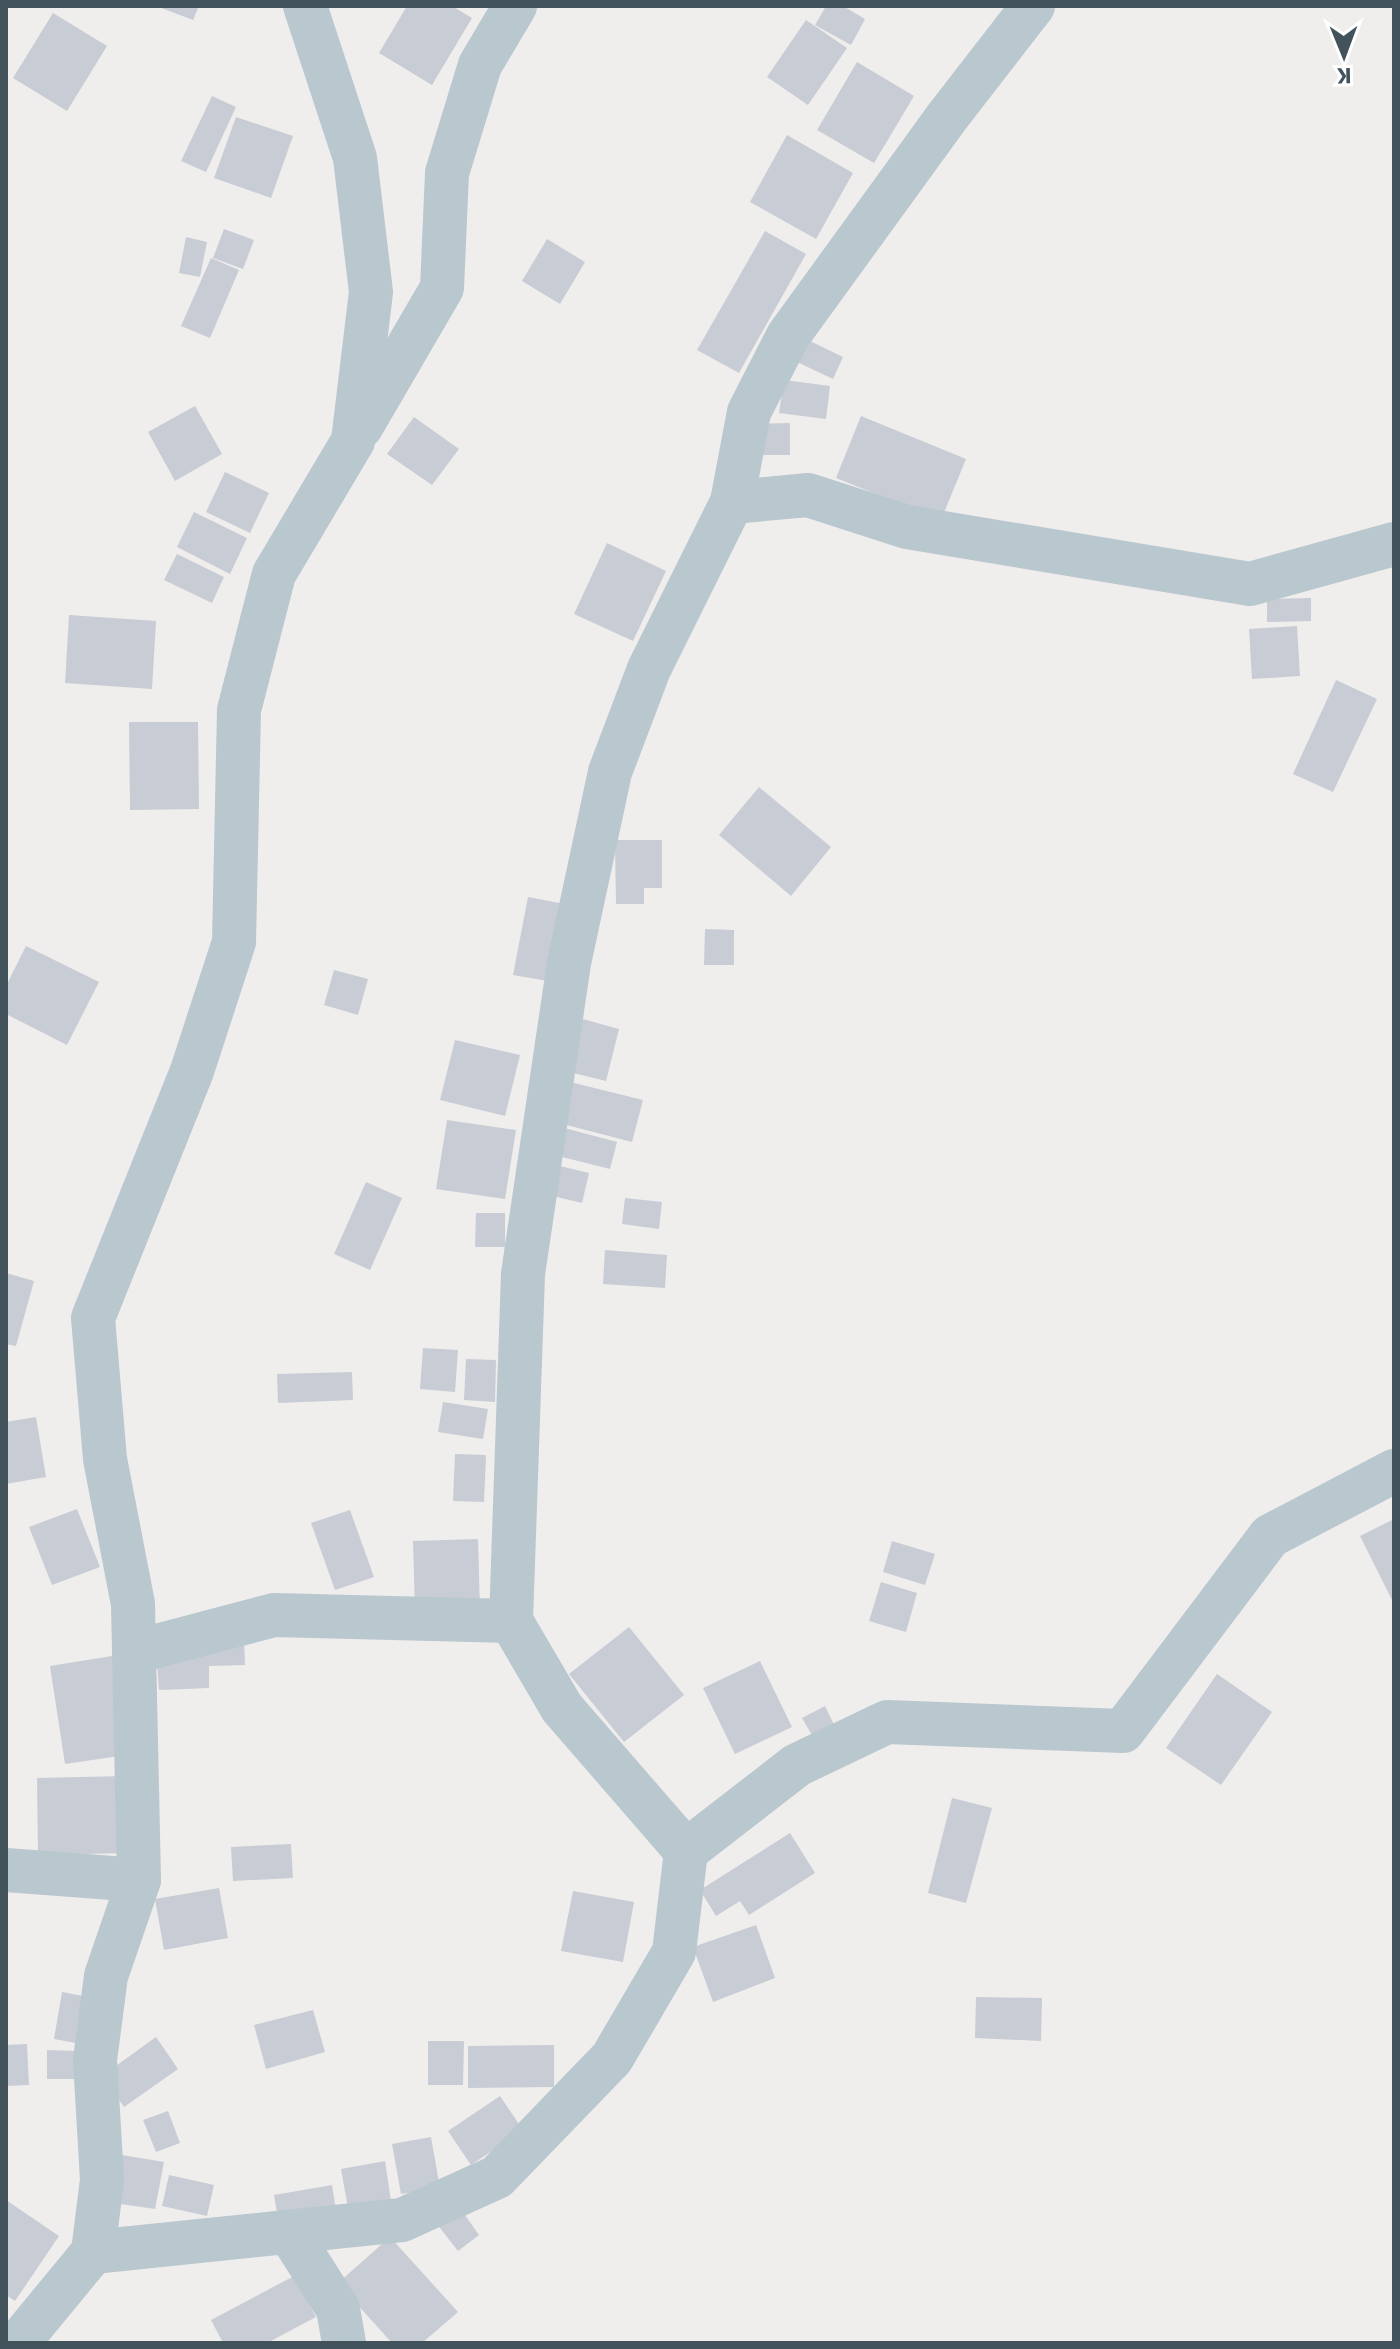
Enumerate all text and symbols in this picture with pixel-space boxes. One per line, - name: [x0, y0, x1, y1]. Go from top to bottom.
- north arrow: [1304, 16, 1384, 96]
- text: K: [1336, 62, 1352, 89]

